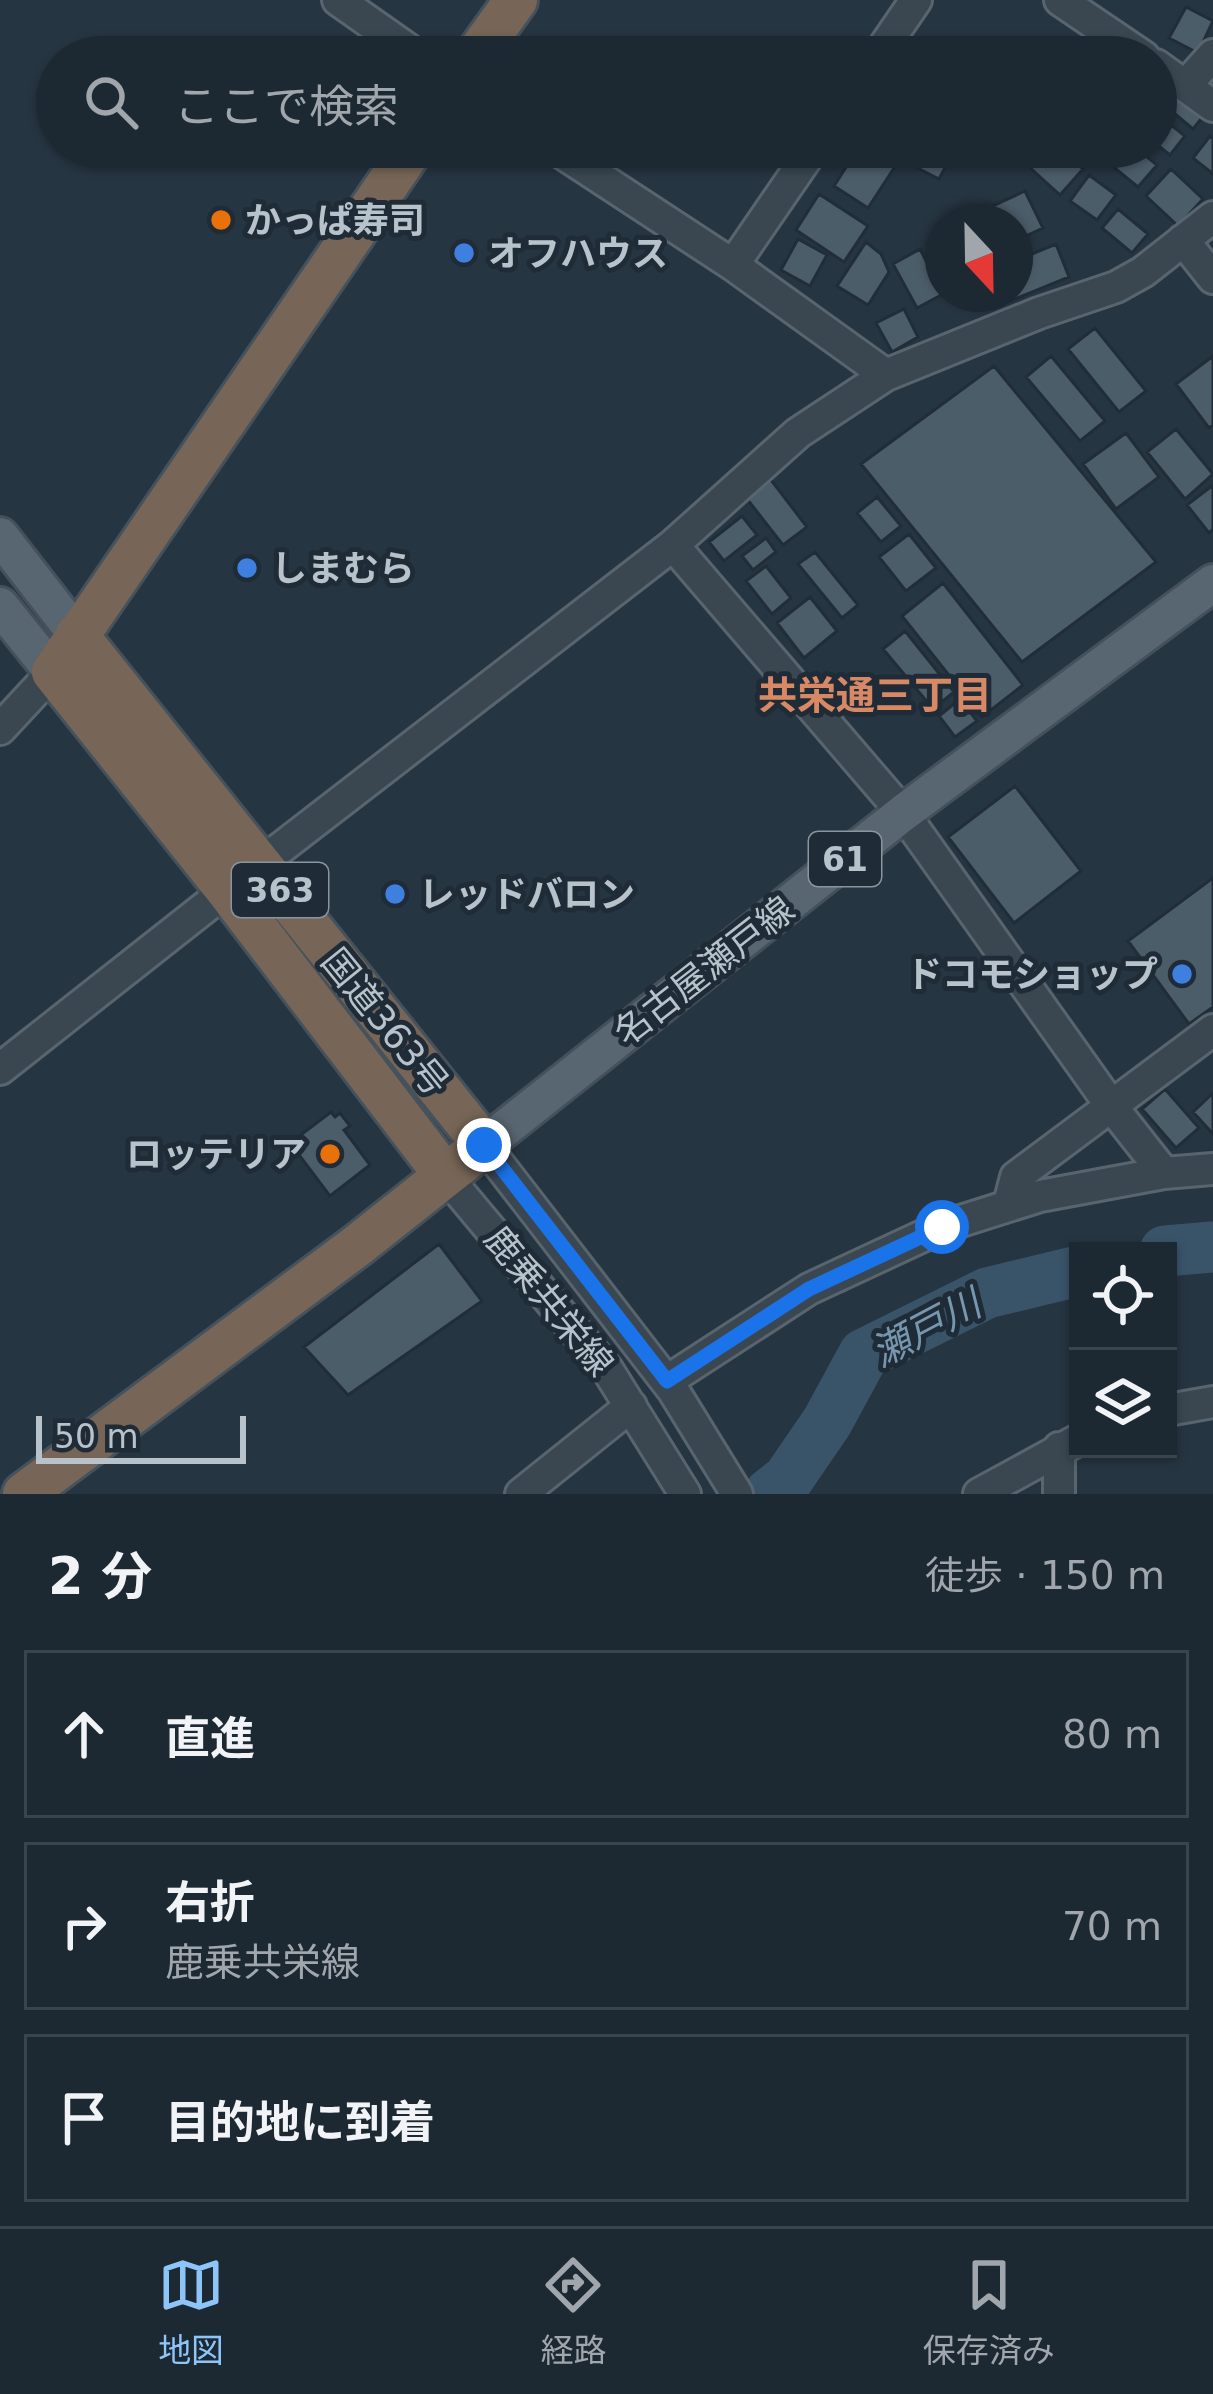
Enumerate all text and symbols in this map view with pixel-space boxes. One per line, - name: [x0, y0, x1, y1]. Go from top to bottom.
- search box: [36, 36, 1177, 168]
- icon: search: [78, 69, 144, 135]
- text: ここで検索: [174, 80, 399, 133]
- place label: かっぱ寿司: [245, 200, 425, 241]
- north arrow: [925, 204, 1033, 312]
- marker: かっぱ寿司: [208, 207, 234, 233]
- place label: オフハウス: [488, 233, 668, 274]
- marker: オフハウス: [451, 240, 477, 266]
- place label: しまむら: [271, 548, 415, 589]
- marker: しまむら: [234, 555, 260, 581]
- district label: 共栄通三丁目: [758, 673, 992, 718]
- road number: 61: [809, 832, 881, 886]
- road number: 363: [232, 863, 328, 917]
- place label: レッドバロン: [419, 874, 635, 915]
- marker: レッドバロン: [382, 881, 408, 907]
- street label: 名古屋瀬戸線: [606, 888, 802, 1054]
- street label: 国道363号: [313, 940, 457, 1104]
- place label: ドコモショップ: [906, 954, 1158, 995]
- marker: ドコモショップ: [1169, 961, 1195, 987]
- route end: [457, 1118, 511, 1172]
- place label: ロッテリア: [126, 1134, 306, 1175]
- marker: ロッテリア: [317, 1141, 343, 1167]
- route start: [915, 1200, 969, 1254]
- street label: 鹿乗共栄線: [476, 1218, 622, 1384]
- map controls: [1069, 1242, 1177, 1458]
- button: locate: [1069, 1242, 1177, 1350]
- water label: 瀬戸川: [864, 1279, 992, 1375]
- button: layers: [1069, 1350, 1177, 1458]
- scale bar: [36, 1410, 246, 1463]
- text: 50 m: [54, 1417, 139, 1456]
- text: 2 分: [48, 1547, 152, 1606]
- text: 徒歩 · 150 m: [925, 1553, 1165, 1598]
- icon: ahead: [51, 1701, 117, 1767]
- text: 直進: [165, 1712, 255, 1765]
- text: 80 m: [1062, 1712, 1162, 1757]
- text: 右折: [165, 1876, 255, 1929]
- icon: right: [51, 1893, 117, 1959]
- text: 70 m: [1062, 1904, 1162, 1949]
- text: 鹿乗共栄線: [165, 1940, 360, 1985]
- icon: arrive: [51, 2085, 117, 2151]
- text: 目的地に到着: [165, 2096, 435, 2149]
- tab: 地図: [158, 2252, 224, 2372]
- tab: 経路: [540, 2252, 606, 2372]
- tab: 保存済み: [923, 2252, 1055, 2372]

